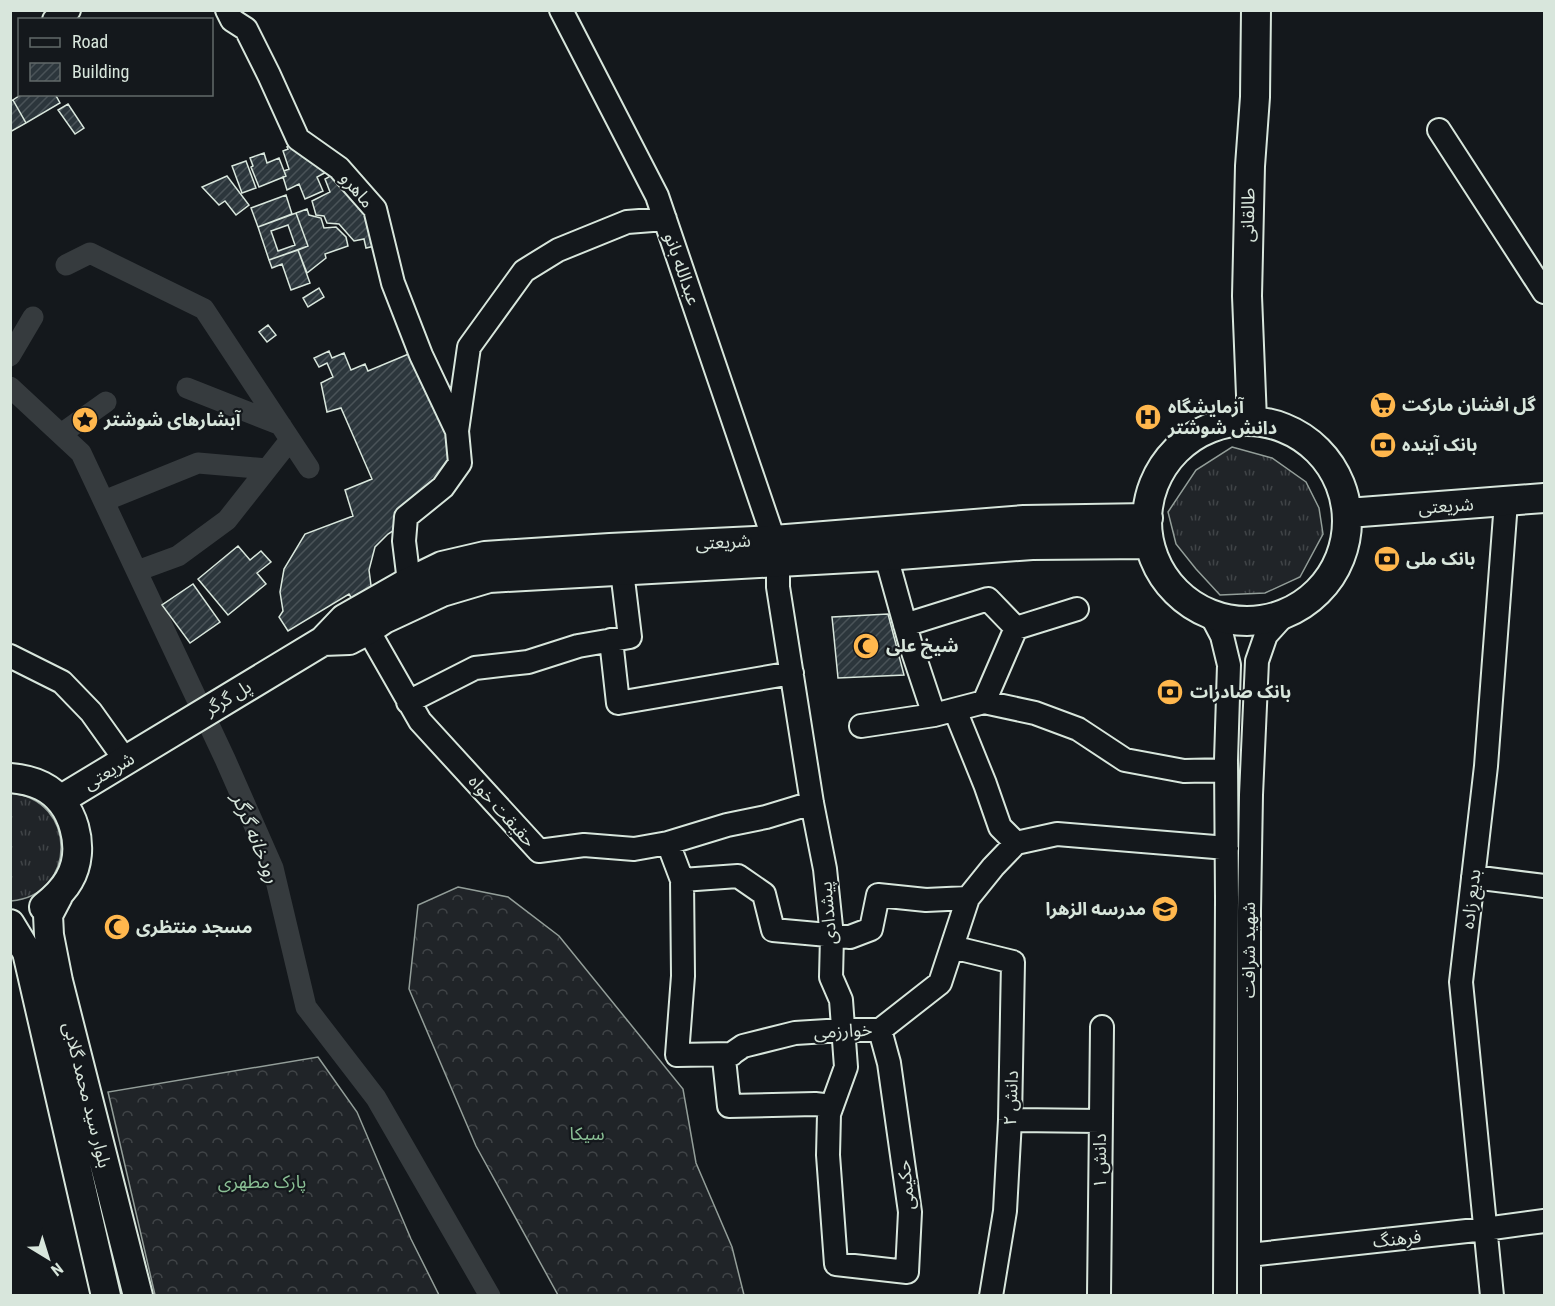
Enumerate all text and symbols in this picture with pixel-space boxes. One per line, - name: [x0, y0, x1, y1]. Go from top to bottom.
- legend: [18, 18, 213, 96]
- text: Road: [72, 31, 108, 52]
- text: Building: [72, 61, 129, 82]
- street label: ماهرو: [336, 168, 378, 212]
- street label: طالقانی: [1237, 188, 1259, 242]
- street label: عبدالله بانو: [659, 230, 705, 308]
- supermarket icon: گل افشان مارکت: [1368, 390, 1398, 420]
- place label: گل افشان مارکت: [1402, 394, 1537, 416]
- place label: آزمایشگاه دانش شوشتر: [1167, 396, 1277, 439]
- hospital icon: آزمایشگاه دانش شوشتر: [1133, 402, 1163, 432]
- place icon: آبشارهای شوشتر: [70, 405, 100, 435]
- place label: آبشارهای شوشتر: [103, 409, 242, 431]
- bank icon: بانک آینده: [1368, 430, 1398, 460]
- place label: بانک آینده: [1402, 434, 1477, 455]
- street label: شریعتی: [1418, 493, 1474, 519]
- street label: شریعتی: [695, 530, 751, 554]
- bank icon: بانک ملی: [1372, 544, 1402, 574]
- place label: بانک ملی: [1406, 548, 1476, 569]
- mosque icon: شیخ علی: [851, 631, 881, 661]
- place label: شیخ علی: [886, 635, 959, 659]
- street label: پل گرگر: [200, 675, 256, 721]
- bank icon: بانک صادرات: [1155, 677, 1185, 707]
- place label: بانک صادرات: [1190, 681, 1291, 703]
- street label: شریعتی: [80, 747, 138, 795]
- street label: حقیقت خواه: [464, 770, 540, 852]
- water label: رودخانه گرگر: [226, 788, 285, 886]
- street label: بدیع زاده: [1456, 868, 1489, 930]
- street label: پیشدادی: [814, 880, 842, 946]
- school or university icon: مدرسه الزهرا: [1150, 894, 1180, 924]
- place label: مدرسه الزهرا: [1045, 898, 1146, 920]
- street label: شهید شرافت: [1238, 902, 1260, 998]
- mosque icon: مسجد منتظری: [102, 912, 132, 942]
- place label: مسجد منتظری: [136, 916, 252, 938]
- street label: خوارزمی: [813, 1018, 873, 1044]
- street label: بلوار سید محمد گلابی: [58, 1020, 116, 1170]
- street label: دانش ۲: [999, 1070, 1023, 1126]
- park label: سیکا: [569, 1123, 605, 1144]
- street label: دانش ۱: [1089, 1134, 1111, 1188]
- street label: حکیمی: [892, 1159, 920, 1211]
- park label: پارک مطهری: [218, 1171, 306, 1193]
- street label: فرهنگ: [1372, 1226, 1422, 1252]
- north arrow: [18, 1228, 78, 1288]
- text: N: [47, 1259, 67, 1280]

